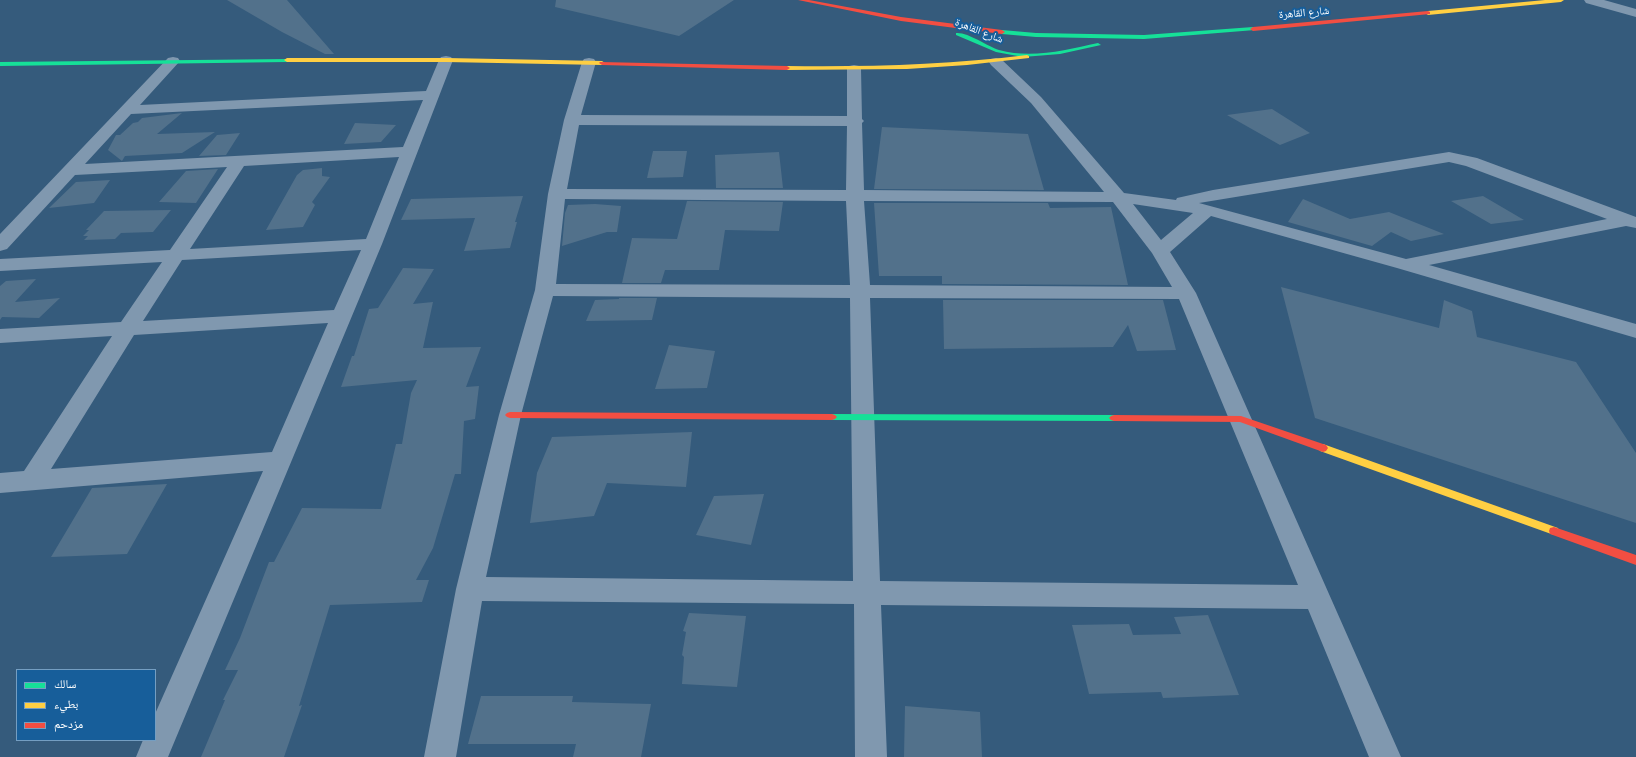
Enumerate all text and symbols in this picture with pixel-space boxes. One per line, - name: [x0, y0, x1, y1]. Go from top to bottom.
- street label: شارع القاهرة: [1278, 4, 1330, 22]
- street label: شارع القاهرة: [953, 16, 1005, 46]
- legend: [16, 669, 156, 741]
- text: سالك: [54, 677, 76, 691]
- text: بطيء: [54, 697, 78, 711]
- text: مزدحم: [54, 717, 83, 731]

